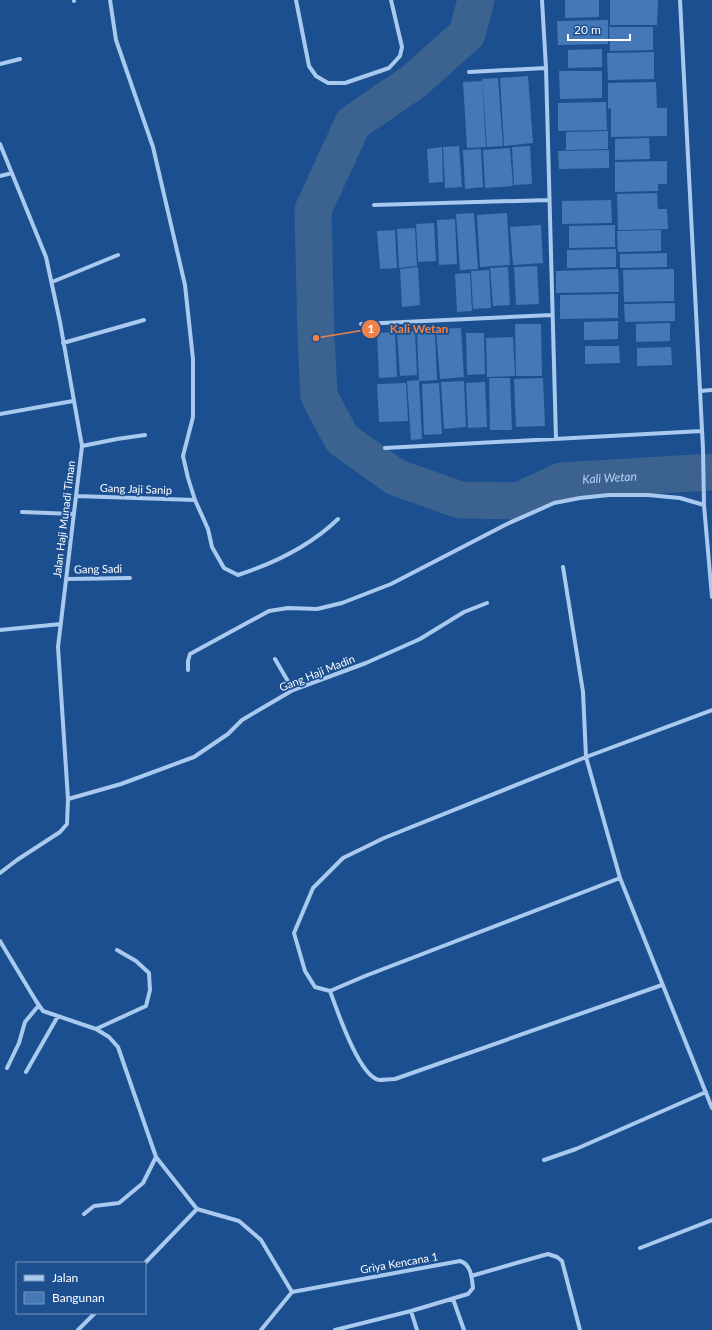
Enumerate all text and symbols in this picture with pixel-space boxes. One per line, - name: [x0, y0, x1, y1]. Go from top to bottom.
- scale bar: [568, 16, 630, 42]
- text: 20 m: [574, 22, 601, 37]
- callout: Kali Wetan: [361, 317, 456, 341]
- text: 1: [368, 321, 375, 336]
- text: Kali Wetan: [390, 321, 449, 336]
- street label: Jalan Haji Munadi Timan: [50, 460, 77, 578]
- water label: Kali Wetan: [582, 468, 637, 487]
- street label: Gang Jaji Sanip: [100, 481, 172, 496]
- street label: Gang Sadi: [74, 562, 123, 575]
- street label: Gang Haji Madin: [277, 651, 357, 694]
- street label: Griya Kencana 1: [359, 1249, 439, 1276]
- legend: [16, 1262, 146, 1314]
- text: Jalan: [52, 1270, 78, 1285]
- text: Bangunan: [52, 1290, 105, 1305]

